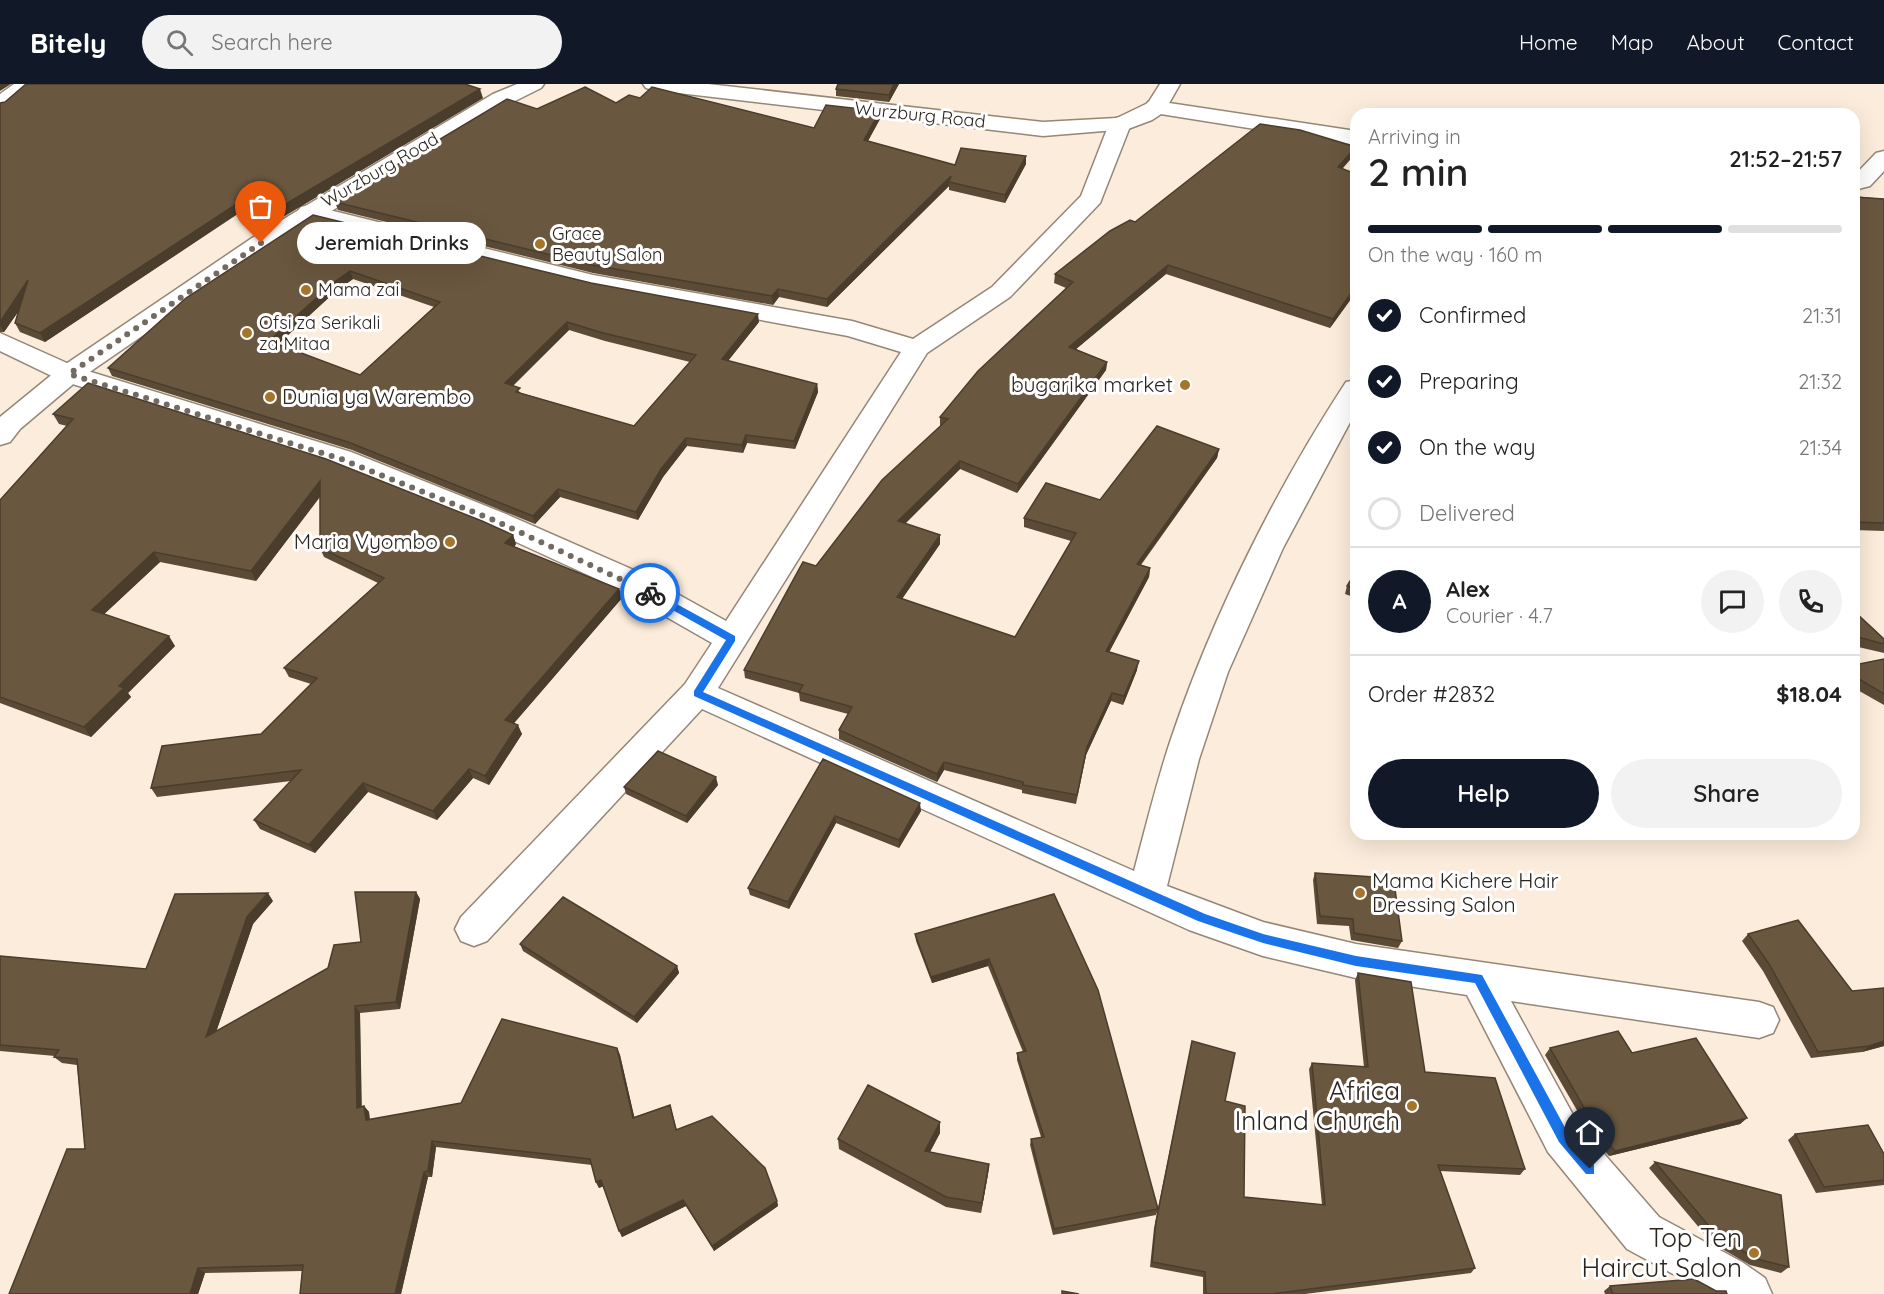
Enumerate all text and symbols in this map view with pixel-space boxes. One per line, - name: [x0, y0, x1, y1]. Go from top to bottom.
- search box: [142, 15, 562, 69]
- text: Bitely: [30, 25, 106, 60]
- icon: search: [163, 26, 196, 59]
- text: Search here: [211, 28, 333, 56]
- text: Home: [1519, 29, 1578, 55]
- text: Map: [1611, 29, 1654, 55]
- text: About: [1687, 29, 1745, 55]
- text: Contact: [1778, 29, 1854, 55]
- street label: Wurzburg Road: [853, 96, 987, 133]
- text: Arriving in: [1368, 124, 1461, 149]
- street label: Wurzburg Road: [317, 127, 442, 212]
- text: 21:52–21:57: [1729, 145, 1842, 173]
- text: 2 min: [1368, 147, 1469, 196]
- pin: [235, 181, 286, 243]
- icon: bag: [244, 190, 277, 223]
- callout: Jeremiah Drinks: [297, 222, 486, 264]
- place label: Grace Beauty Salon: [552, 222, 662, 266]
- text: Jeremiah Drinks: [314, 230, 469, 255]
- marker: Grace Beauty Salon: [533, 237, 547, 251]
- text: On the way · 160 m: [1368, 242, 1542, 267]
- place label: Mama zai: [318, 278, 399, 301]
- marker: Mama zai: [299, 283, 313, 297]
- icon: check: [1368, 299, 1401, 332]
- text: Confirmed: [1419, 301, 1526, 329]
- text: 21:31: [1802, 303, 1842, 328]
- place label: Ofsi za Serikali za Mitaa: [259, 311, 380, 355]
- marker: Ofsi za Serikali za Mitaa: [240, 326, 254, 340]
- icon: check: [1368, 365, 1401, 398]
- text: Preparing: [1419, 367, 1519, 395]
- text: 21:32: [1798, 369, 1842, 394]
- place label: bugarika market: [1011, 371, 1173, 397]
- marker: bugarika market: [1178, 378, 1192, 392]
- place label: Dunia ya Warembo: [282, 383, 471, 409]
- marker: Dunia ya Warembo: [263, 390, 277, 404]
- icon: check: [1368, 431, 1401, 464]
- text: On the way: [1419, 433, 1535, 461]
- text: 21:34: [1799, 435, 1842, 460]
- text: Delivered: [1419, 499, 1515, 527]
- place label: Maria Vyombo: [294, 528, 438, 554]
- marker: Maria Vyombo: [443, 535, 457, 549]
- courier: [620, 563, 680, 623]
- button: chat: [1701, 570, 1764, 633]
- button: phone: [1779, 570, 1842, 633]
- text: Alex: [1446, 575, 1489, 603]
- icon: bike: [634, 577, 667, 610]
- text: A: [1392, 587, 1407, 615]
- text: Courier · 4.7: [1446, 603, 1553, 628]
- text: Order #2832: [1368, 680, 1495, 708]
- text: $18.04: [1776, 680, 1842, 708]
- button: Help: [1368, 759, 1599, 828]
- button: Share: [1611, 759, 1842, 828]
- place label: Mama Kichere Hair Dressing Salon: [1372, 867, 1559, 917]
- marker: Mama Kichere Hair Dressing Salon: [1353, 886, 1367, 900]
- place label: Africa Inland Church: [1235, 1074, 1400, 1137]
- marker: Africa Inland Church: [1405, 1099, 1419, 1113]
- pin: [1564, 1107, 1615, 1169]
- icon: home: [1573, 1116, 1606, 1149]
- place label: Top Ten Haircut Salon: [1582, 1221, 1742, 1284]
- marker: Top Ten Haircut Salon: [1747, 1246, 1761, 1260]

